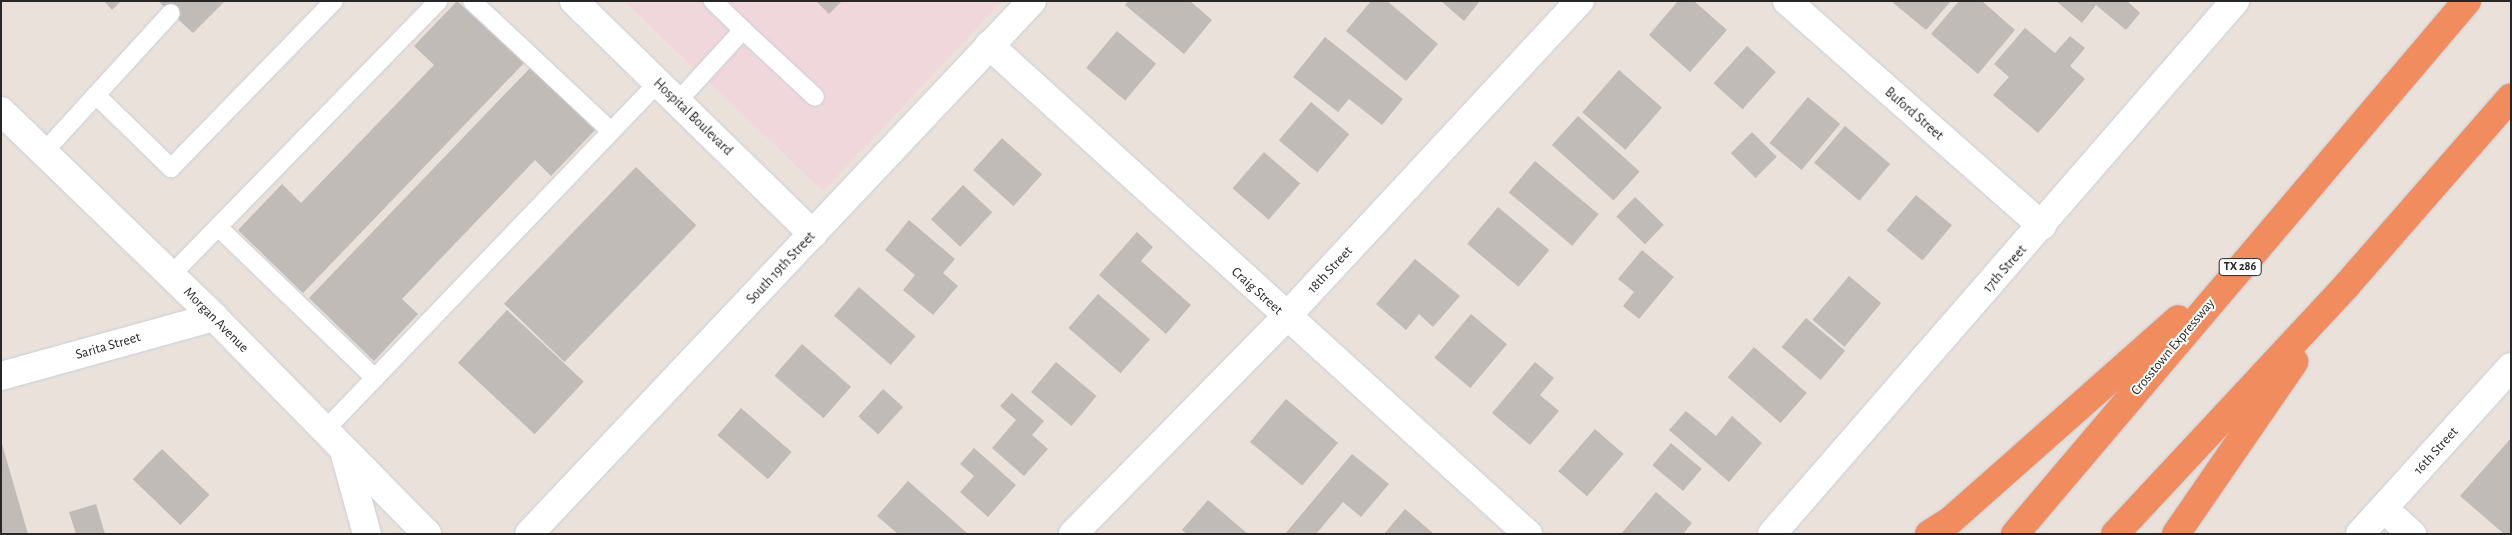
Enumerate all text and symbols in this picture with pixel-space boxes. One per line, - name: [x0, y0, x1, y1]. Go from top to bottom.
- street label: Hospital Boulevard: [650, 75, 736, 159]
- street label: Buford Street: [1881, 84, 1947, 144]
- street label: South 19th Street: [743, 228, 819, 308]
- street label: 17th Street: [1980, 242, 2030, 296]
- street label: 18th Street: [1304, 243, 1356, 297]
- road number: TX 286: [2218, 258, 2262, 276]
- street label: Craig Street: [1228, 264, 1286, 318]
- street label: Morgan Avenue: [180, 284, 252, 356]
- street label: Crosstown Expressway: [2128, 295, 2218, 399]
- street label: Sarita Street: [74, 329, 142, 363]
- street label: 16th Street: [2410, 424, 2462, 478]

